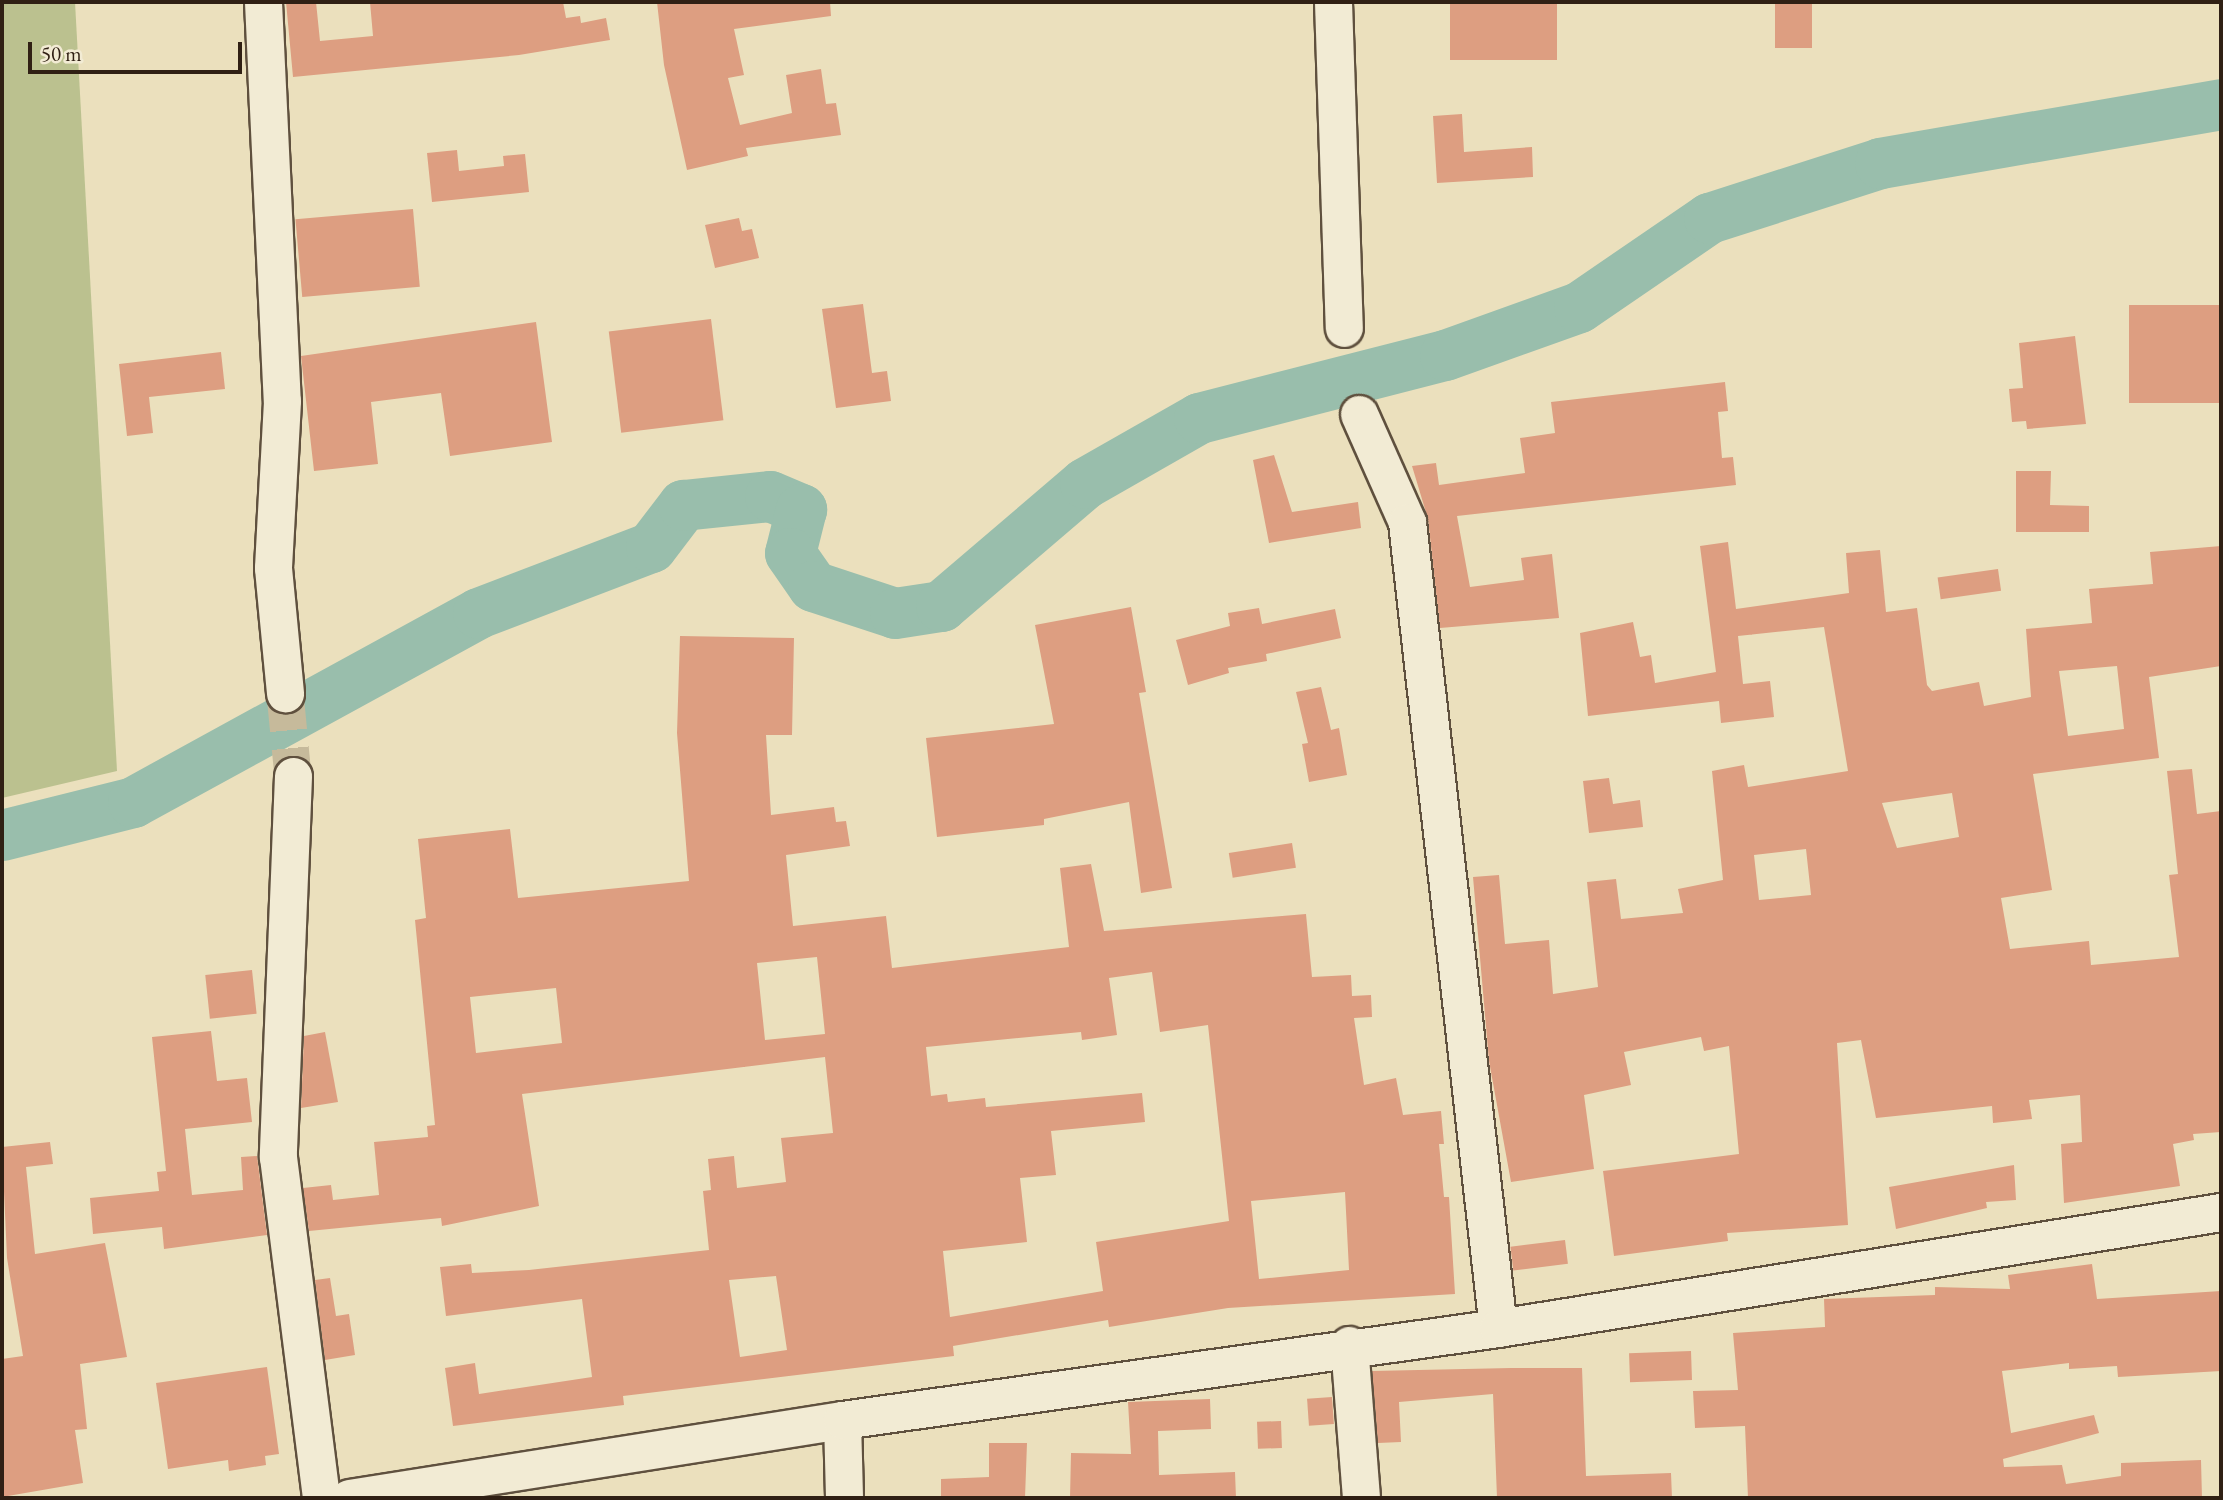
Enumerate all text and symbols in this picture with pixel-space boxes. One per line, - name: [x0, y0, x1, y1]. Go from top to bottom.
- scale bar: [32, 28, 245, 72]
- text: 50 m: [41, 40, 82, 67]

